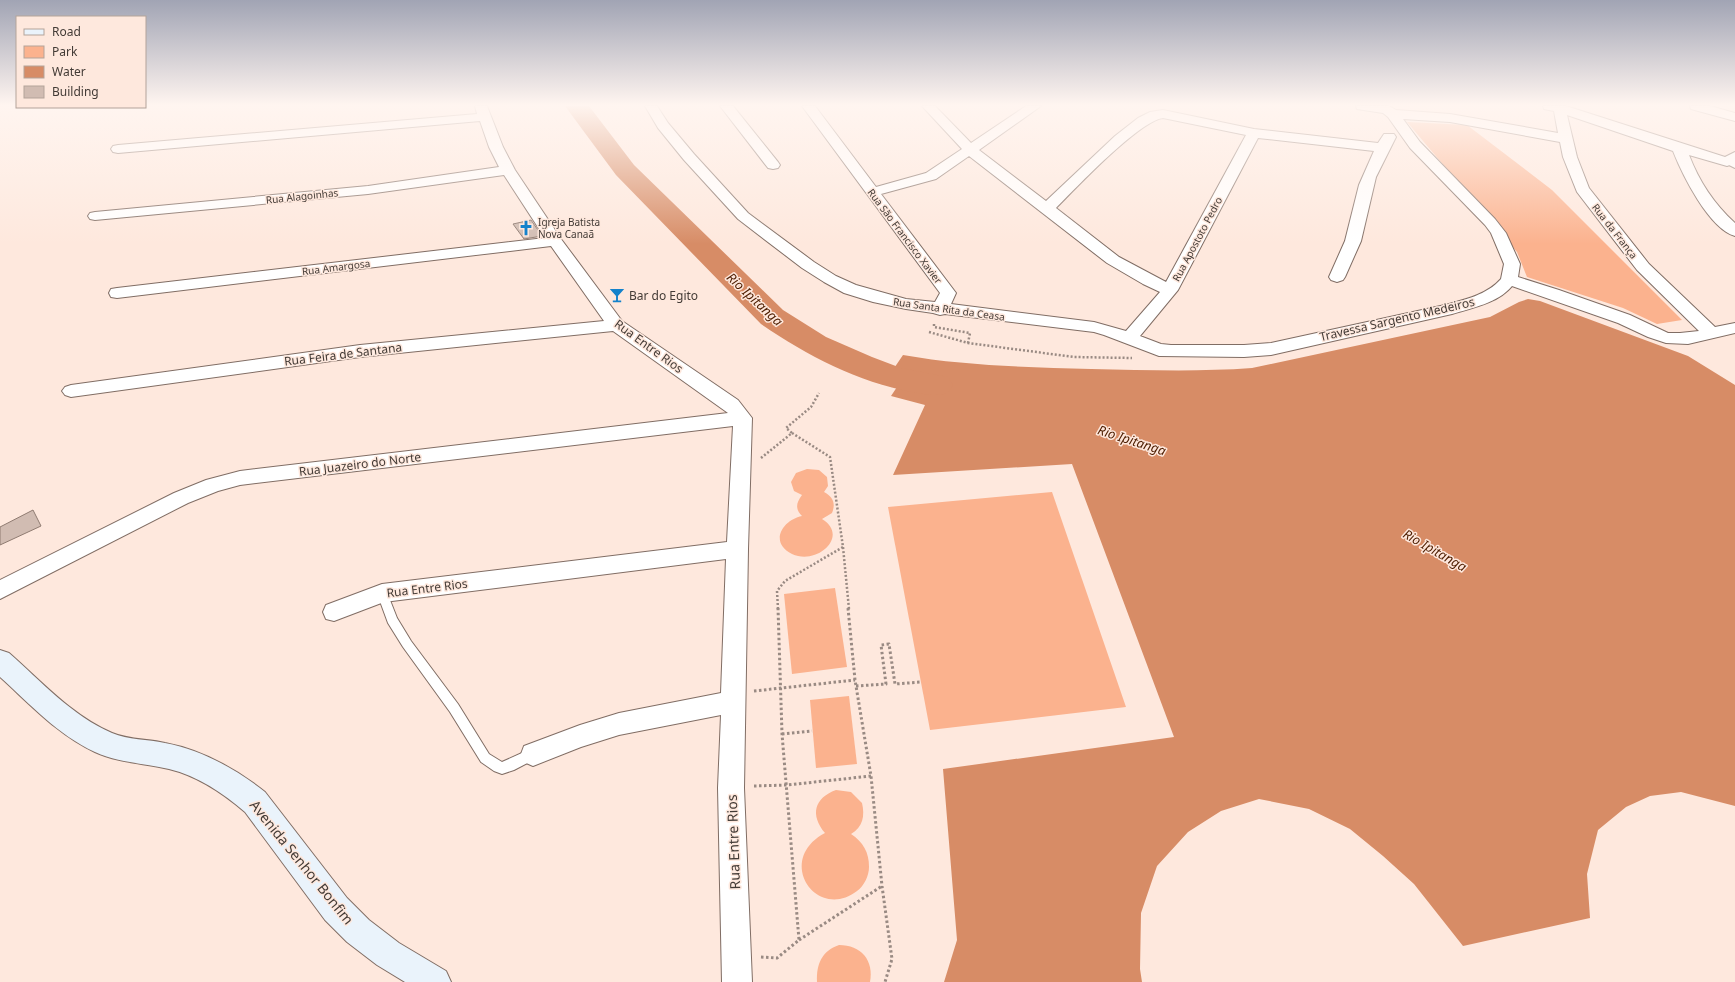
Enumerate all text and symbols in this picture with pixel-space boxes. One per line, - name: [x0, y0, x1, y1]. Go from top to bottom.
- legend: [16, 16, 146, 108]
- text: Road: [52, 23, 81, 40]
- text: Park: [52, 43, 78, 60]
- text: Water: [52, 63, 86, 80]
- text: Building: [52, 83, 99, 100]
- street label: Rua Alagoinhas: [265, 185, 339, 207]
- street label: Rua São Francisco Xavier: [865, 186, 945, 286]
- street label: Rua Apostoto Pedro: [1169, 194, 1225, 284]
- street label: Rua da França: [1589, 201, 1641, 261]
- place label: Igreja Batista Nova Canaã: [538, 215, 600, 241]
- church icon: Igreja Batista Nova Canaã: [517, 219, 535, 237]
- street label: Rua Amargosa: [301, 256, 371, 278]
- water label: Rio Ipitanga: [723, 268, 787, 330]
- bar icon: Bar do Egito: [608, 286, 626, 304]
- place label: Bar do Egito: [629, 287, 698, 304]
- street label: Travessa Sargento Medeiros: [1318, 293, 1477, 345]
- street label: Rua Santa Rita da Ceasa: [892, 294, 1006, 324]
- street label: Rua Entre Rios: [611, 315, 687, 377]
- street label: Rua Feira de Santana: [283, 338, 403, 370]
- water label: Rio Ipitanga: [1096, 421, 1169, 460]
- street label: Rua Juazeiro do Norte: [298, 448, 422, 480]
- water label: Rio Ipitanga: [1400, 525, 1471, 576]
- street label: Rua Entre Rios: [386, 575, 469, 601]
- street label: Rua Entre Rios: [722, 794, 744, 890]
- street label: Avenida Senhor Bonfim: [246, 796, 358, 928]

